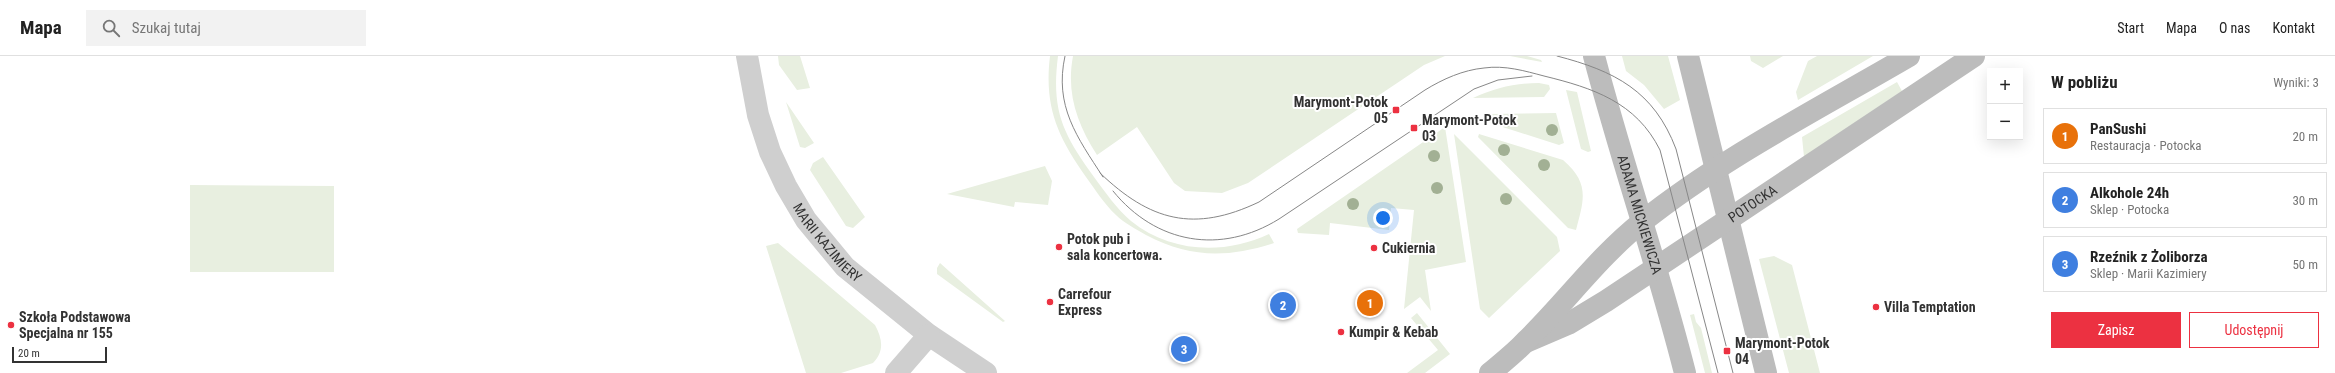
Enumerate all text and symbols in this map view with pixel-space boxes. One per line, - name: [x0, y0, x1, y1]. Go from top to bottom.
- search box: [86, 10, 366, 46]
- text: Mapa: [20, 16, 62, 39]
- icon: search: [100, 17, 122, 39]
- text: Szukaj tutaj: [132, 19, 201, 37]
- text: Start: [2117, 20, 2144, 36]
- text: Mapa: [2166, 20, 2197, 36]
- text: O nas: [2219, 20, 2250, 36]
- text: Kontakt: [2272, 20, 2315, 36]
- map controls: [1987, 68, 2023, 140]
- button: +: [1987, 68, 2023, 104]
- text: W pobliżu: [2051, 72, 2118, 92]
- text: Wyniki: 3: [2273, 75, 2319, 90]
- place label: Marymont-Potok 05: [1294, 94, 1388, 126]
- button: −: [1987, 104, 2023, 140]
- marker: Marymont-Potok 05: [1391, 105, 1401, 115]
- place label: Marymont-Potok 03: [1422, 112, 1517, 144]
- text: PanSushi: [2090, 120, 2146, 138]
- marker: Marymont-Potok 03: [1409, 123, 1419, 133]
- text: 1: [2062, 129, 2068, 144]
- text: 20 m: [2292, 129, 2318, 144]
- text: Restauracja · Potocka: [2090, 138, 2201, 153]
- street label: ADAMA MICKIEWICZA: [1614, 153, 1665, 276]
- street label: POTOCKA: [1725, 182, 1780, 225]
- text: Alkohole 24h: [2090, 184, 2169, 202]
- text: 2: [2062, 193, 2068, 208]
- text: 30 m: [2292, 193, 2318, 208]
- street label: MARII KAZIMIERY: [790, 200, 865, 286]
- text: Sklep · Potocka: [2090, 202, 2169, 217]
- your location: [1373, 208, 1393, 228]
- place label: Potok pub i sala koncertowa.: [1067, 231, 1163, 263]
- place label: Cukiernia: [1382, 240, 1436, 256]
- marker: Potok pub i sala koncertowa.: [1054, 242, 1064, 252]
- marker: Cukiernia: [1369, 243, 1379, 253]
- text: Rzeźnik z Żoliborza: [2090, 248, 2207, 266]
- text: 3: [2062, 257, 2068, 272]
- text: 50 m: [2292, 257, 2318, 272]
- text: Sklep · Marii Kazimiery: [2090, 266, 2207, 281]
- place label: Carrefour Express: [1058, 286, 1112, 318]
- pin: 1: [1357, 288, 1383, 318]
- pin: 2: [1270, 290, 1296, 320]
- marker: Carrefour Express: [1045, 297, 1055, 307]
- place label: Villa Temptation: [1884, 299, 1976, 315]
- marker: Villa Temptation: [1871, 302, 1881, 312]
- place label: Szkoła Podstawowa Specjalna nr 155: [19, 309, 131, 341]
- button: Zapisz: [2051, 312, 2181, 348]
- button: Udostępnij: [2189, 312, 2319, 348]
- marker: Szkoła Podstawowa Specjalna nr 155: [6, 320, 16, 330]
- place label: Kumpir & Kebab: [1349, 324, 1438, 340]
- marker: Kumpir & Kebab: [1336, 327, 1346, 337]
- pin: 3: [1171, 334, 1197, 364]
- place label: Marymont-Potok 04: [1735, 335, 1830, 367]
- scale bar: [12, 345, 107, 364]
- marker: Marymont-Potok 04: [1722, 346, 1732, 356]
- text: 20 m: [18, 347, 40, 360]

